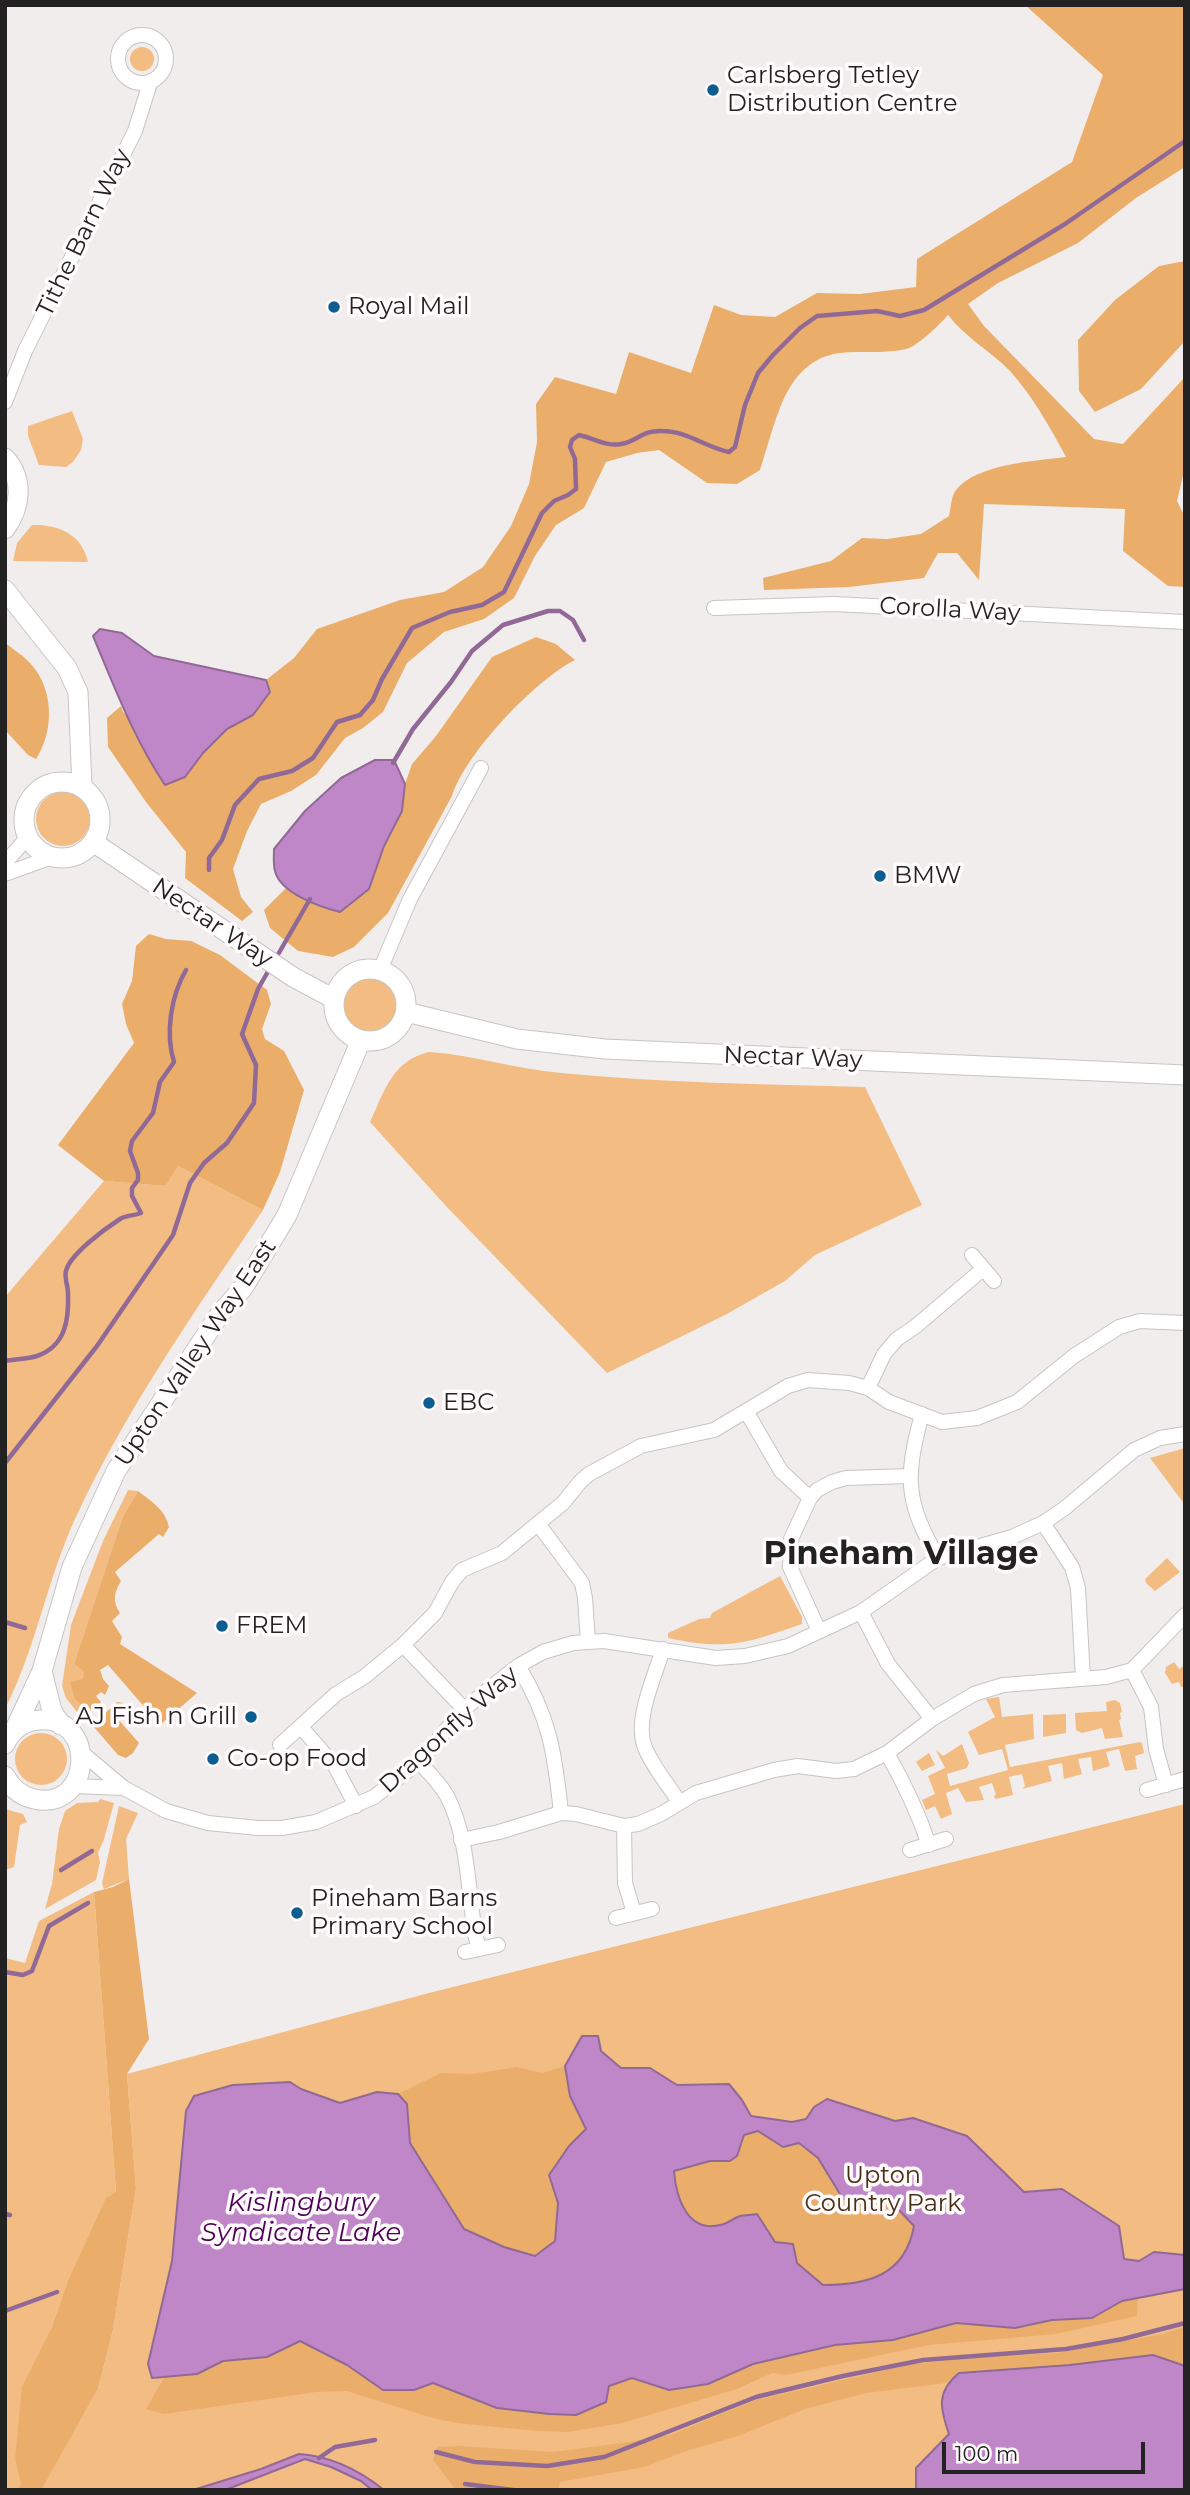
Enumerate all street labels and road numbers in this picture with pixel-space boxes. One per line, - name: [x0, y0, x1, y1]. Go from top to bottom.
- street label: Tithe Barn Way: [31, 144, 137, 322]
- street label: Corolla Way: [879, 592, 1021, 628]
- street label: Nectar Way: [146, 872, 278, 974]
- street label: Nectar Way: [723, 1041, 863, 1075]
- street label: Upton Valley Way East: [109, 1234, 283, 1472]
- street label: Dragonfly Way: [374, 1660, 524, 1800]

